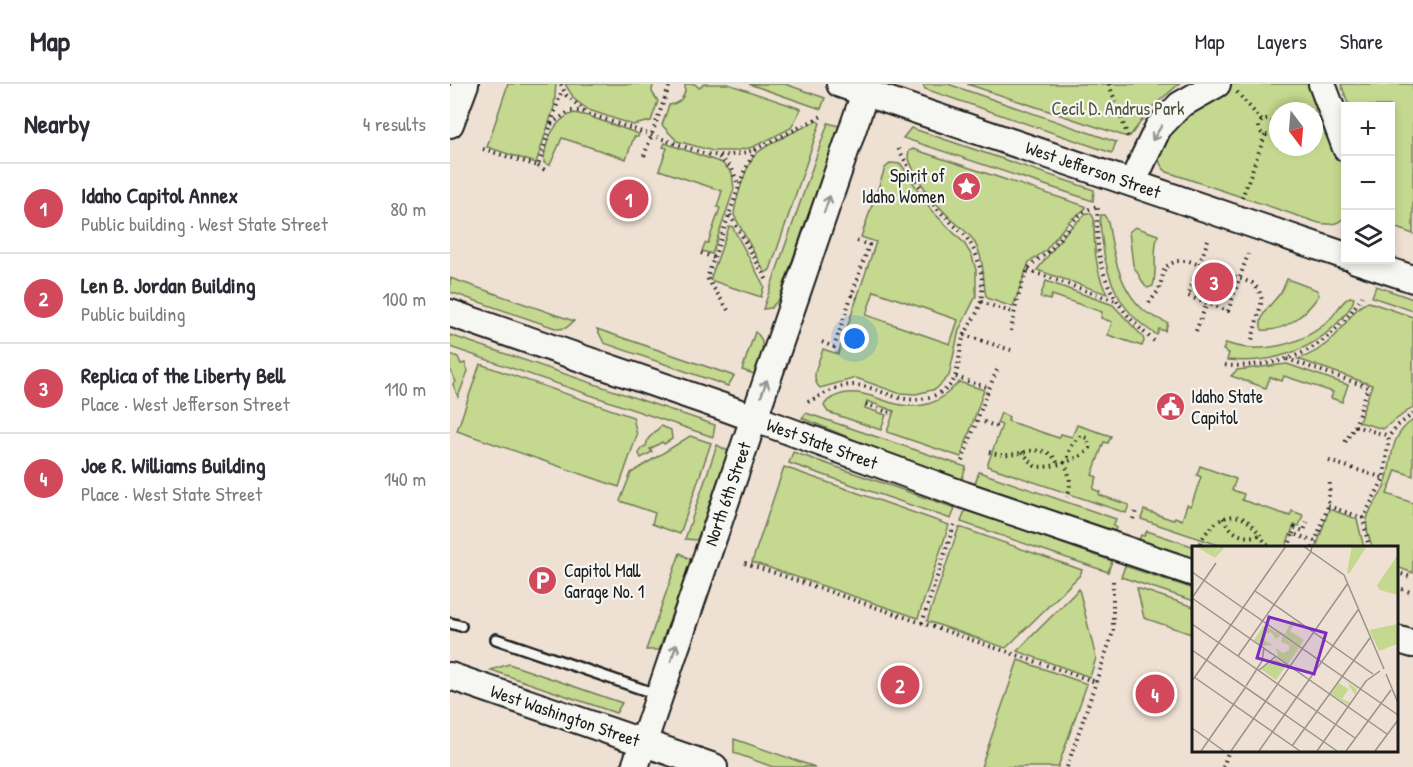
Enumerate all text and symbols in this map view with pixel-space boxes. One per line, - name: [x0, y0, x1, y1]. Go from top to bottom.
- text: Map: [30, 22, 70, 60]
- text: Map: [1195, 27, 1224, 56]
- text: Layers: [1257, 27, 1307, 56]
- text: Share: [1340, 27, 1383, 56]
- park label: Cecil D. Andrus Park: [1052, 96, 1185, 121]
- north arrow: [1269, 102, 1323, 156]
- map controls: [1341, 102, 1395, 264]
- button: +: [1341, 102, 1395, 156]
- text: Nearby: [24, 106, 90, 141]
- text: 4 results: [363, 110, 426, 137]
- one-way arrow: [1150, 124, 1162, 141]
- street label: West Jefferson Street: [1022, 135, 1165, 205]
- button: −: [1341, 156, 1395, 210]
- place label: Spirit of Idaho Women: [862, 163, 946, 209]
- place icon: Spirit of Idaho Women: [950, 170, 982, 202]
- pin: 1: [610, 176, 648, 222]
- text: Idaho Capitol Annex: [81, 180, 238, 210]
- text: 1: [40, 195, 47, 222]
- text: 80 m: [390, 195, 426, 222]
- one-way arrow: [823, 195, 834, 213]
- text: Public building · West State Street: [81, 210, 328, 237]
- button: layers: [1341, 210, 1395, 264]
- pin: 3: [1194, 260, 1233, 304]
- text: Len B. Jordan Building: [81, 270, 256, 300]
- text: 2: [39, 285, 48, 312]
- text: 100 m: [383, 285, 426, 312]
- text: Public building: [81, 300, 185, 327]
- your location: [840, 324, 869, 353]
- text: Replica of the Liberty Bell: [81, 360, 285, 390]
- text: 3: [39, 375, 48, 402]
- text: 110 m: [384, 375, 426, 402]
- one-way arrow: [760, 379, 771, 398]
- place label: Idaho State Capitol: [1191, 384, 1263, 430]
- text: Place · West Jefferson Street: [81, 390, 290, 417]
- public building icon: Idaho State Capitol: [1154, 391, 1186, 423]
- street label: West State Street: [763, 412, 882, 475]
- street label: North 6th Street: [698, 438, 757, 549]
- text: Joe R. Williams Building: [81, 450, 266, 480]
- text: 4: [40, 465, 47, 492]
- text: 140 m: [384, 465, 426, 492]
- text: Place · West State Street: [81, 480, 262, 507]
- inset map: [1192, 546, 1398, 752]
- place label: Capitol Mall Garage No. 1: [564, 558, 644, 604]
- parking icon: Capitol Mall Garage No. 1: [527, 565, 559, 597]
- one-way arrow: [669, 643, 680, 662]
- pin: 2: [880, 662, 920, 708]
- pin: 4: [1136, 672, 1174, 716]
- street label: West Washington Street: [487, 678, 644, 753]

